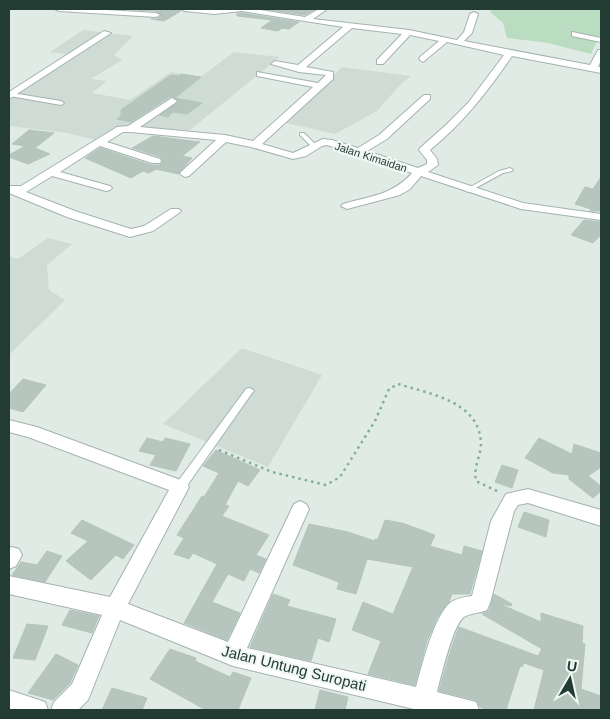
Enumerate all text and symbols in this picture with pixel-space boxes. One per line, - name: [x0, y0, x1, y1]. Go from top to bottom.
- street label: Jalan Kimaidan: [333, 140, 409, 174]
- street label: Jalan Untung Suropati: [220, 642, 368, 694]
- north arrow: [545, 654, 595, 704]
- text: U: [566, 657, 578, 675]

